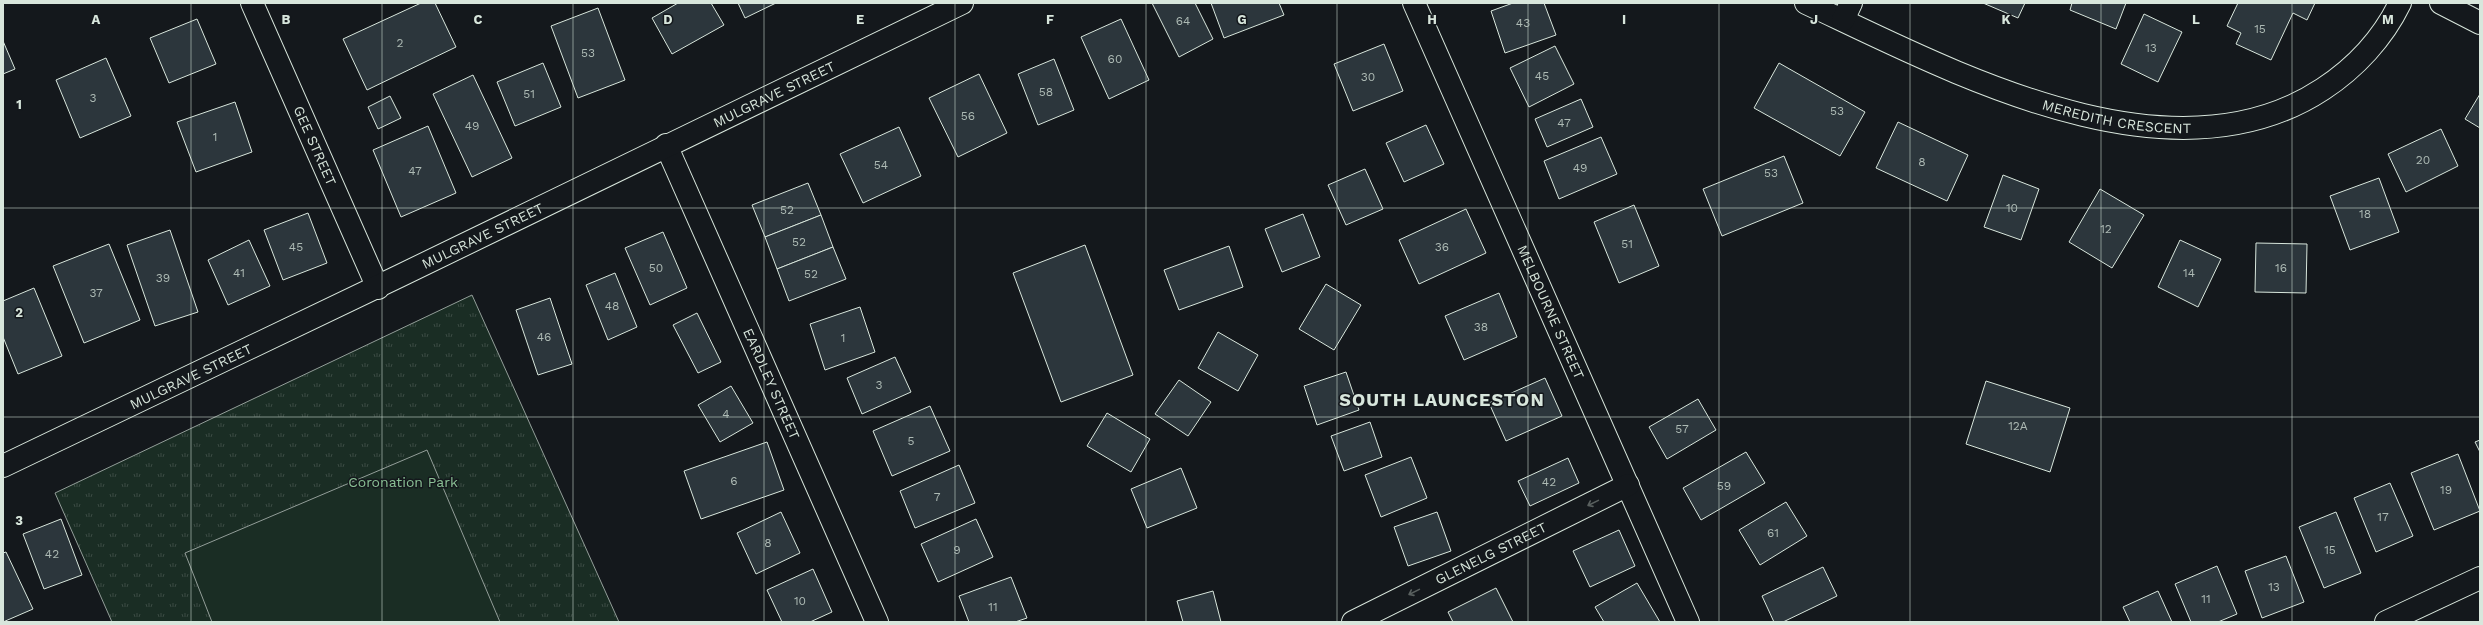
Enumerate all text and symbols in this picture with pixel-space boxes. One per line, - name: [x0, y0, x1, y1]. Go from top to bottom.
- text: A: [92, 12, 101, 27]
- text: B: [282, 12, 291, 27]
- text: C: [474, 12, 483, 27]
- text: D: [663, 12, 673, 27]
- text: E: [856, 12, 864, 27]
- text: F: [1046, 12, 1054, 27]
- text: G: [1237, 12, 1247, 27]
- text: H: [1427, 12, 1437, 27]
- text: I: [1622, 12, 1626, 27]
- text: J: [1810, 12, 1818, 27]
- text: K: [2001, 12, 2011, 27]
- text: L: [2192, 12, 2200, 27]
- text: M: [2382, 12, 2394, 27]
- house number: 64: [1176, 14, 1190, 28]
- house number: 43: [1516, 16, 1530, 30]
- house number: 15: [2254, 22, 2266, 36]
- house number: 2: [397, 36, 404, 50]
- house number: 13: [2145, 41, 2157, 55]
- house number: 53: [581, 46, 595, 60]
- house number: 60: [1108, 52, 1122, 66]
- street label: MULGRAVE STREET: [710, 58, 838, 131]
- house number: 45: [1535, 69, 1549, 83]
- house number: 30: [1361, 70, 1375, 84]
- house number: 58: [1039, 85, 1053, 99]
- house number: 51: [523, 87, 535, 101]
- house number: 3: [90, 91, 97, 105]
- street label: MEREDITH CRESCENT: [2040, 96, 2192, 136]
- text: 1: [16, 97, 22, 112]
- street label: GEE STREET: [290, 103, 340, 188]
- house number: 53: [1830, 104, 1844, 118]
- house number: 56: [961, 109, 975, 123]
- house number: 47: [1557, 116, 1571, 130]
- house number: 49: [465, 119, 479, 133]
- house number: 1: [213, 130, 217, 144]
- house number: 20: [2416, 153, 2430, 167]
- house number: 8: [1918, 155, 1926, 169]
- house number: 54: [874, 158, 888, 172]
- house number: 49: [1573, 161, 1587, 175]
- house number: 47: [408, 164, 422, 178]
- house number: 53: [1764, 166, 1778, 180]
- street label: MULGRAVE STREET: [419, 199, 546, 272]
- house number: 10: [2006, 201, 2018, 215]
- house number: 52: [780, 203, 794, 217]
- house number: 18: [2359, 207, 2371, 221]
- house number: 12: [2100, 222, 2112, 236]
- house number: 52: [792, 235, 806, 249]
- house number: 51: [1621, 237, 1633, 251]
- house number: 45: [289, 240, 303, 254]
- house number: 36: [1435, 240, 1449, 254]
- street label: MELBOURNE STREET: [1514, 243, 1588, 382]
- house number: 50: [649, 261, 663, 275]
- house number: 16: [2275, 261, 2287, 275]
- house number: 41: [233, 266, 245, 280]
- house number: 14: [2183, 266, 2195, 280]
- house number: 52: [804, 267, 818, 281]
- house number: 39: [156, 271, 170, 285]
- house number: 37: [89, 286, 103, 300]
- house number: 48: [605, 299, 619, 313]
- text: 2: [15, 305, 23, 320]
- house number: 38: [1474, 320, 1488, 334]
- street label: EARDLEY STREET: [740, 326, 803, 442]
- house number: 46: [537, 330, 551, 344]
- house number: 1: [841, 331, 845, 345]
- street label: MULGRAVE STREET: [127, 340, 255, 412]
- house number: 3: [876, 378, 883, 392]
- district label: SOUTH LAUNCESTON: [1339, 389, 1545, 410]
- house number: 4: [722, 407, 730, 421]
- house number: 12A: [2008, 419, 2028, 433]
- house number: 57: [1675, 422, 1689, 436]
- house number: 5: [908, 434, 915, 448]
- park label: Coronation Park: [348, 474, 458, 490]
- house number: 6: [730, 474, 738, 488]
- house number: 42: [1542, 475, 1556, 489]
- house number: 59: [1717, 479, 1731, 493]
- house number: 19: [2440, 483, 2452, 497]
- house number: 7: [934, 490, 941, 504]
- one-way arrow: [1588, 499, 1600, 507]
- house number: 17: [2377, 510, 2389, 524]
- text: 3: [15, 513, 23, 528]
- street label: GLENELG STREET: [1433, 519, 1550, 588]
- house number: 61: [1767, 526, 1779, 540]
- house number: 8: [764, 536, 772, 550]
- house number: 9: [953, 543, 961, 557]
- house number: 15: [2324, 543, 2336, 557]
- house number: 42: [45, 547, 59, 561]
- house number: 13: [2268, 580, 2280, 594]
- one-way arrow: [1409, 589, 1421, 596]
- house number: 11: [2201, 592, 2211, 606]
- house number: 10: [794, 594, 806, 608]
- house number: 11: [988, 600, 998, 614]

